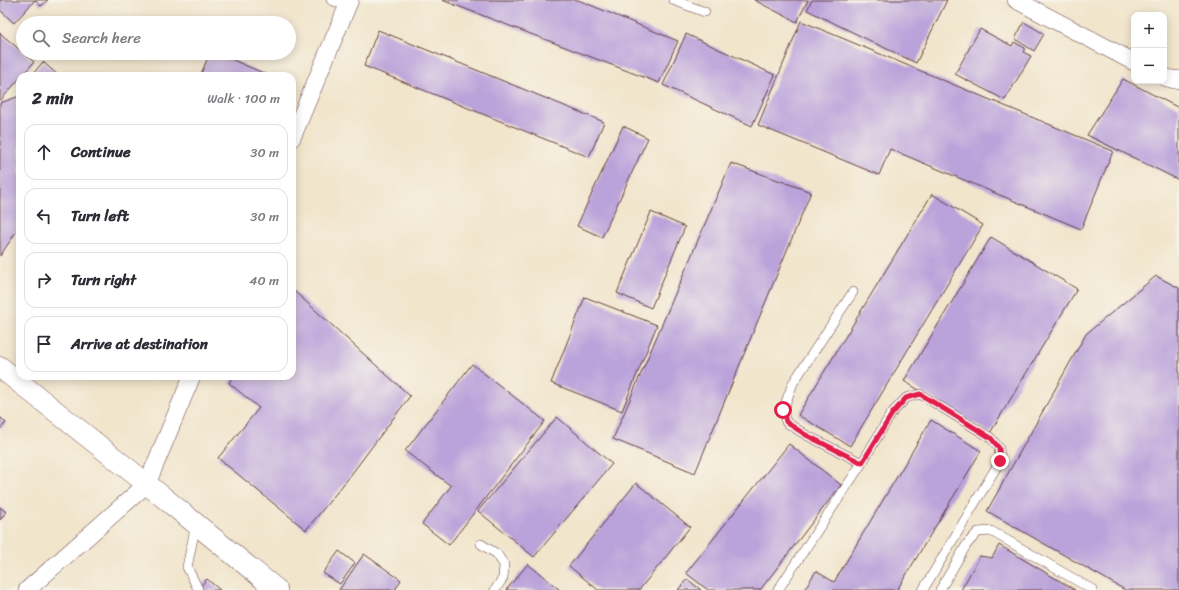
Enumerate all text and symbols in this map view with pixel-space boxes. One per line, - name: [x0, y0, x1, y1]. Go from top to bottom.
- map controls: [1131, 12, 1167, 84]
- button: +: [1131, 12, 1167, 48]
- search box: [16, 16, 296, 60]
- text: Search here: [62, 25, 141, 51]
- icon: search: [30, 27, 52, 49]
- button: −: [1131, 48, 1167, 84]
- text: 2 min: [32, 83, 73, 113]
- text: Walk · 100 m: [207, 87, 280, 110]
- text: Continue: [71, 139, 131, 165]
- icon: ahead: [33, 141, 55, 163]
- text: 30 m: [250, 141, 279, 164]
- text: Turn left: [71, 203, 129, 229]
- icon: left: [33, 205, 55, 227]
- text: 30 m: [250, 205, 279, 228]
- text: Turn right: [71, 267, 136, 293]
- icon: right: [33, 269, 55, 291]
- text: 40 m: [249, 269, 279, 292]
- text: Arrive at destination: [71, 331, 208, 357]
- icon: arrive: [33, 333, 55, 355]
- route start: [774, 401, 792, 419]
- route end: [991, 452, 1009, 470]

